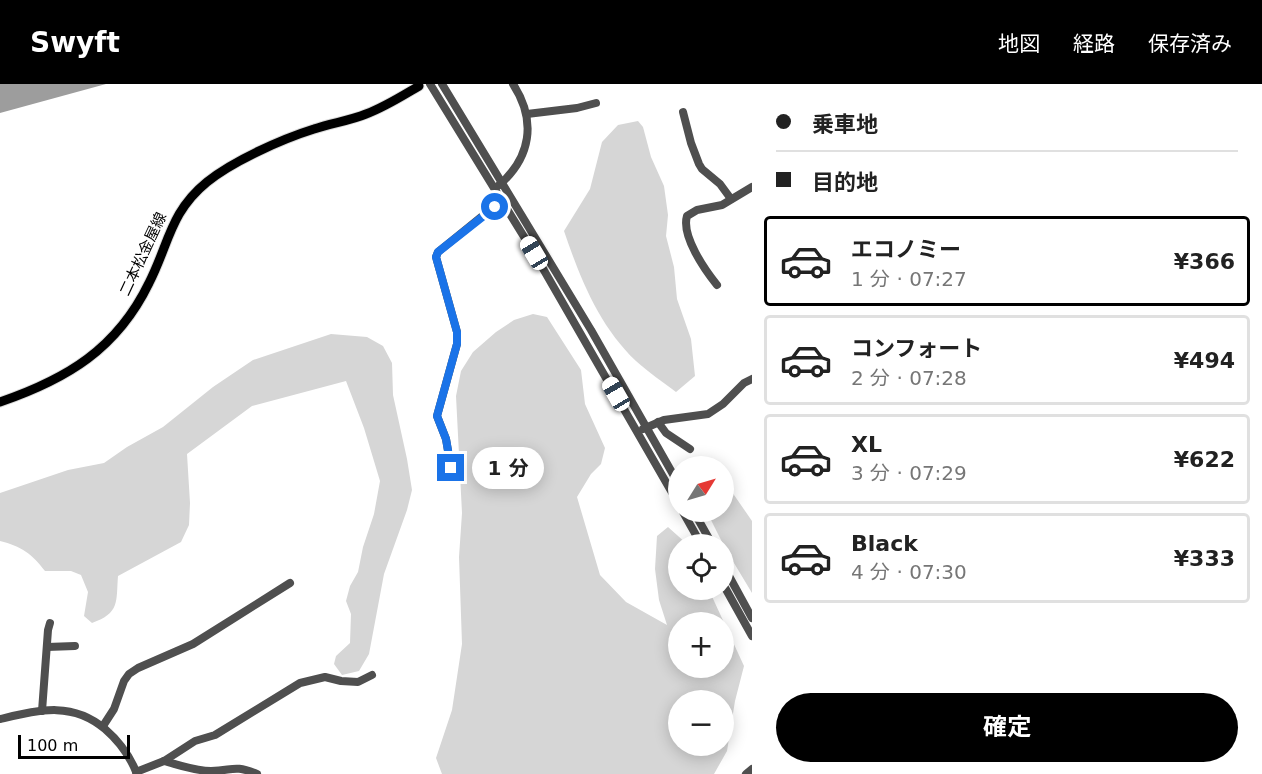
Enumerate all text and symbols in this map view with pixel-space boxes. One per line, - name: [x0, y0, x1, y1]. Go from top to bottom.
- text: Swyft: [30, 26, 120, 59]
- text: 地図: [998, 32, 1040, 56]
- text: 経路: [1073, 32, 1115, 56]
- text: 保存済み: [1148, 32, 1232, 56]
- text: 乗車地: [812, 112, 878, 137]
- text: 目的地: [812, 170, 878, 195]
- route start: [481, 193, 508, 220]
- street label: 二本松金屋線: [116, 209, 170, 299]
- car: [517, 233, 551, 273]
- icon: car: [779, 234, 833, 288]
- text: エコノミー: [851, 237, 961, 262]
- text: ¥366: [1174, 249, 1235, 274]
- text: 1 分 · 07:27: [851, 267, 967, 291]
- icon: car: [779, 333, 833, 387]
- text: コンフォート: [851, 336, 982, 361]
- text: ¥494: [1174, 348, 1235, 373]
- text: 2 分 · 07:28: [851, 366, 967, 390]
- car: [599, 374, 633, 414]
- icon: car: [779, 432, 833, 486]
- text: XL: [851, 432, 882, 457]
- callout: 1 分: [472, 447, 544, 489]
- text: ¥622: [1174, 447, 1235, 472]
- route end: [437, 454, 464, 481]
- text: 1 分: [488, 456, 528, 480]
- north arrow: [668, 456, 734, 522]
- map controls: [668, 456, 734, 756]
- text: 3 分 · 07:29: [851, 461, 967, 485]
- icon: car: [779, 531, 833, 585]
- text: Black: [851, 531, 918, 556]
- button: locate: [668, 534, 734, 600]
- text: ¥333: [1174, 546, 1235, 571]
- text: 4 分 · 07:30: [851, 560, 967, 584]
- button: +: [668, 612, 734, 678]
- button: −: [668, 690, 734, 756]
- button: 確定: [776, 693, 1238, 762]
- scale bar: [18, 732, 130, 760]
- text: 100 m: [27, 736, 78, 755]

